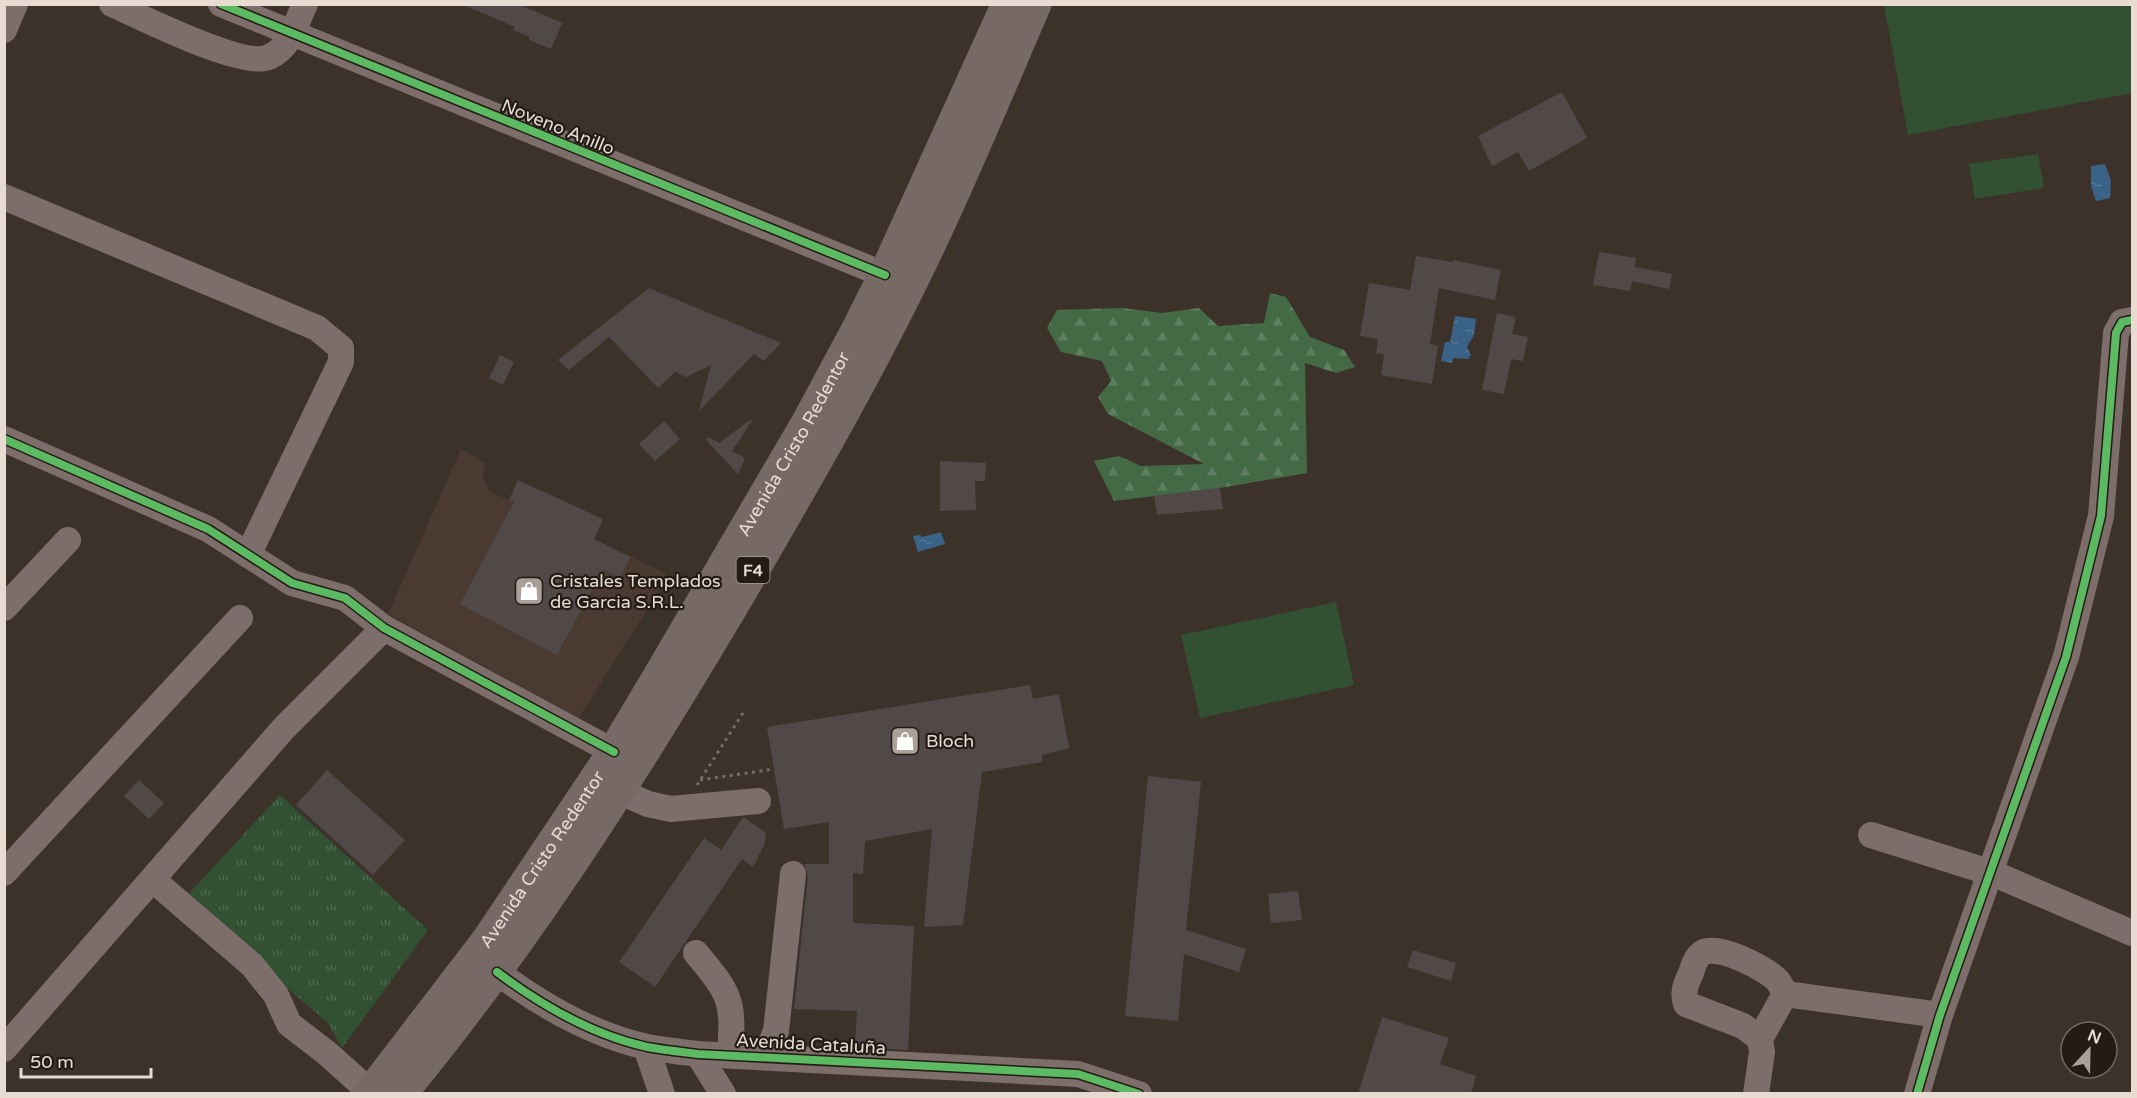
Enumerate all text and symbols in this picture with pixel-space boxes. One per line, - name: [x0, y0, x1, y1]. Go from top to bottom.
- street label: Noveno Anillo: [498, 94, 618, 160]
- street label: Avenida Cristo Redentor: [733, 348, 855, 540]
- road number: F4: [736, 557, 770, 583]
- place label: Cristales Templados de Garcia S.R.L.: [550, 570, 721, 613]
- shop icon: Cristales Templados de Garcia S.R.L.: [513, 575, 545, 607]
- shop icon: Bloch: [889, 725, 921, 757]
- place label: Bloch: [926, 730, 974, 752]
- street label: Avenida Cristo Redentor: [475, 767, 609, 953]
- north arrow: [2059, 1020, 2119, 1080]
- text: N: [2085, 1025, 2104, 1049]
- street label: Avenida Cataluña: [736, 1029, 886, 1059]
- scale bar: [21, 1041, 152, 1079]
- text: 50 m: [30, 1051, 74, 1073]

